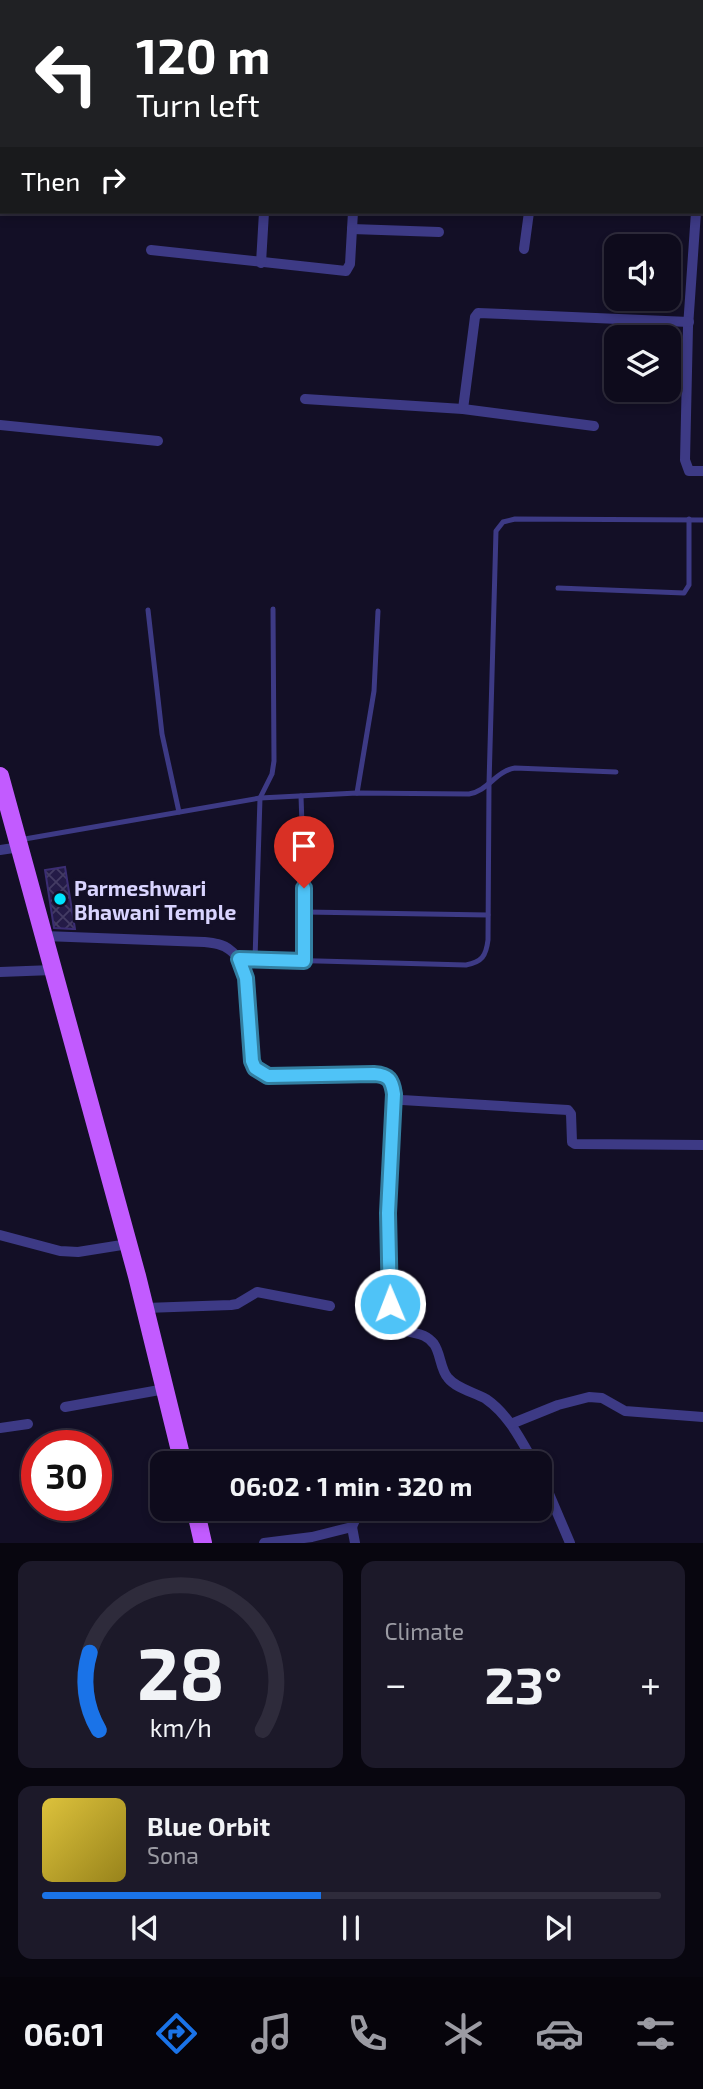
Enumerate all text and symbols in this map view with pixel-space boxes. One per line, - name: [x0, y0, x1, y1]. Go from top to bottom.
- text: 120 m: [136, 25, 270, 84]
- icon: left: [21, 28, 112, 119]
- text: Turn left: [136, 85, 260, 123]
- icon: right: [94, 161, 132, 199]
- text: Then: [21, 165, 80, 196]
- map controls: [604, 234, 681, 402]
- button: sound: [604, 234, 681, 311]
- button: layers: [604, 325, 681, 402]
- pin: [274, 816, 334, 888]
- icon: arrive: [285, 827, 323, 865]
- place label: Parmeshwari Bhawani Temple: [74, 875, 237, 924]
- marker: Parmeshwari Bhawani Temple: [52, 891, 68, 907]
- position arrow: [353, 1267, 427, 1341]
- speed limit sign: 30: [21, 1430, 112, 1521]
- text: 06:02 · 1 min · 320 m: [230, 1470, 472, 1501]
- text: Climate: [385, 1617, 464, 1645]
- text: 28: [136, 1628, 224, 1716]
- text: 23°: [485, 1652, 562, 1714]
- text: −: [385, 1660, 407, 1706]
- text: +: [640, 1660, 661, 1706]
- text: km/h: [149, 1712, 211, 1742]
- text: Blue Orbit: [147, 1810, 270, 1841]
- text: Sona: [147, 1841, 199, 1869]
- icon: previous: [126, 1909, 164, 1947]
- icon: pause: [332, 1909, 370, 1947]
- icon: next: [539, 1909, 577, 1947]
- icon: directions: [152, 2009, 201, 2058]
- icon: music: [247, 2009, 296, 2058]
- icon: phone: [343, 2009, 392, 2058]
- icon: climate: [439, 2009, 488, 2058]
- icon: car: [535, 2009, 584, 2058]
- icon: filters: [631, 2009, 680, 2058]
- text: 06:01: [23, 2014, 105, 2052]

